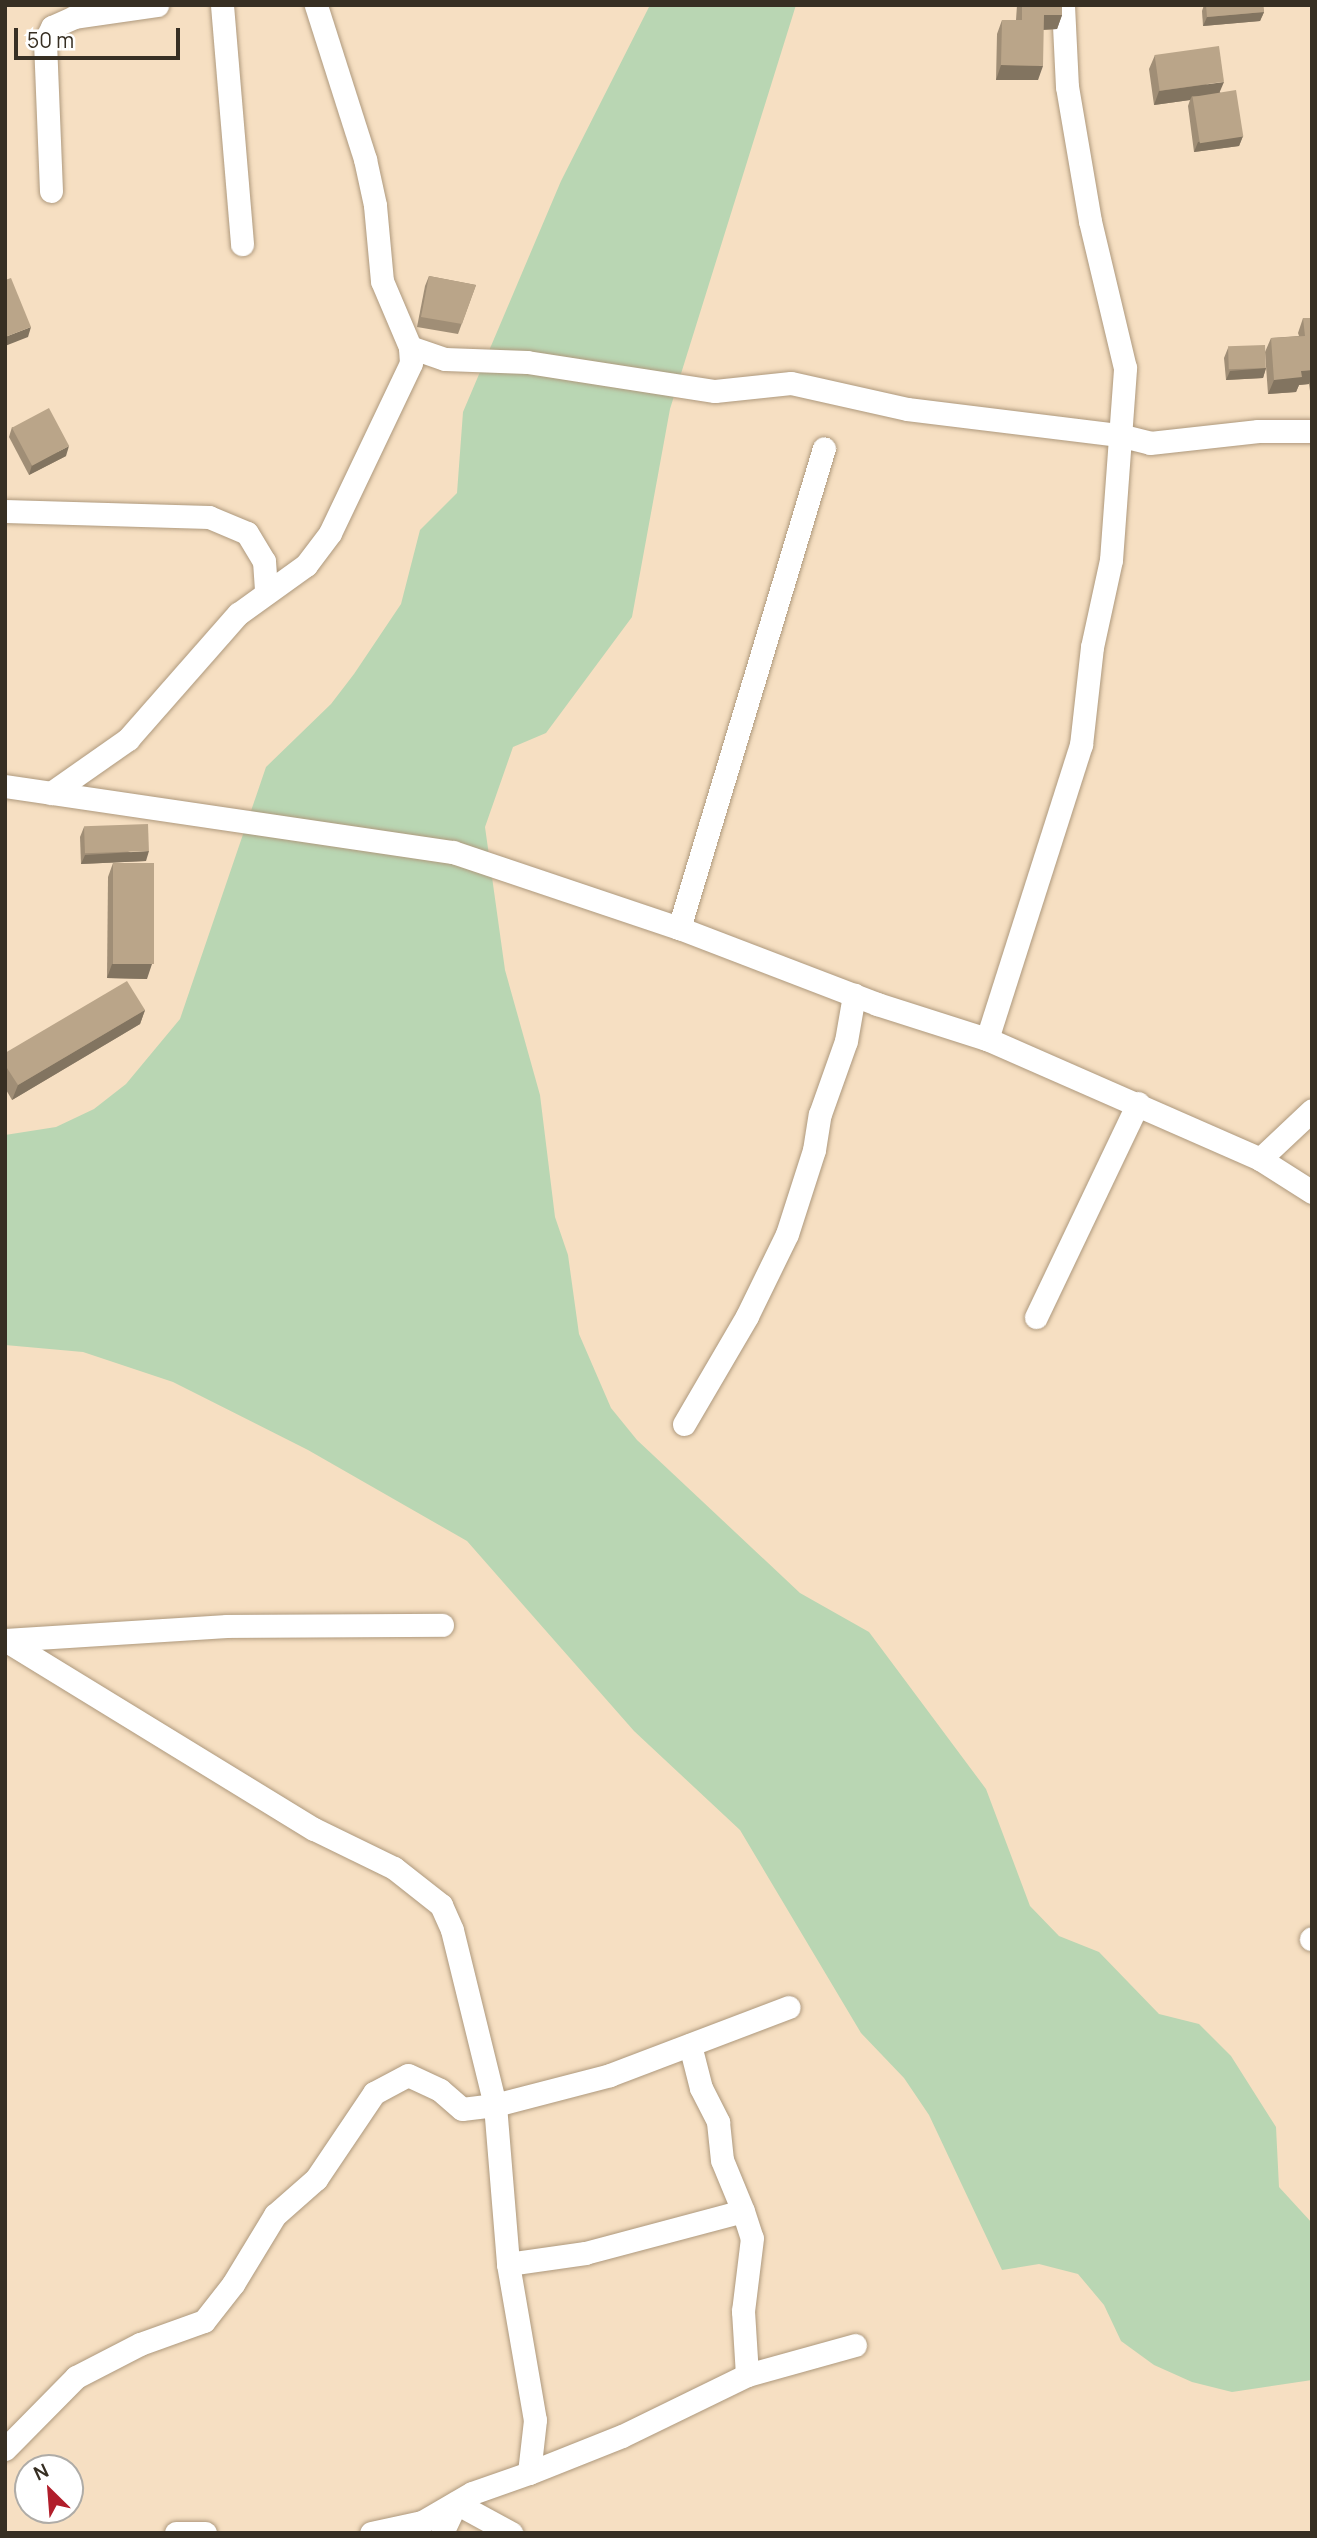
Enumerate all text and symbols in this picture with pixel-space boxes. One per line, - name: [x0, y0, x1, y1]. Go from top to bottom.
- scale bar: [18, 14, 184, 58]
- text: 50 m: [27, 26, 74, 54]
- north arrow: [14, 2454, 84, 2524]
- text: N: [29, 2457, 53, 2486]

